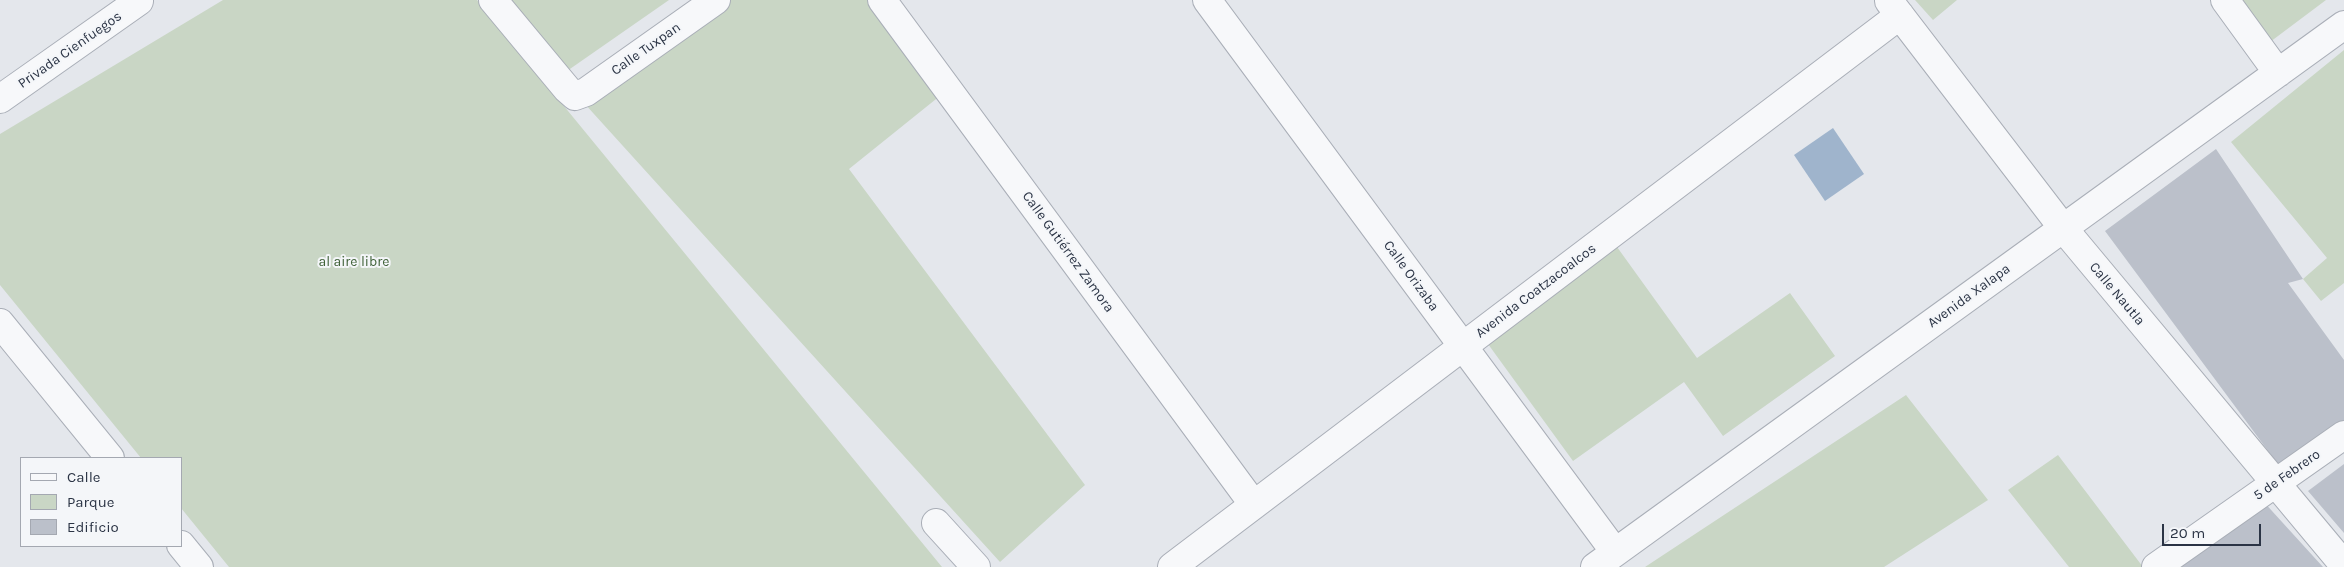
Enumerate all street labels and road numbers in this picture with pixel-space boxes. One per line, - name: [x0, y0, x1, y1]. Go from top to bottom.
- street label: Privada Cienfuegos: [15, 8, 125, 92]
- street label: Calle Tuxpan: [608, 19, 684, 79]
- street label: Calle Gutiérrez Zamora: [1018, 188, 1118, 316]
- street label: Calle Orizaba: [1380, 237, 1442, 315]
- street label: Avenida Coatzacoalcos: [1473, 240, 1599, 342]
- street label: Calle Nautla: [2086, 259, 2148, 329]
- street label: Avenida Xalapa: [1924, 260, 2014, 332]
- street label: 5 de Febrero: [2250, 446, 2324, 504]

